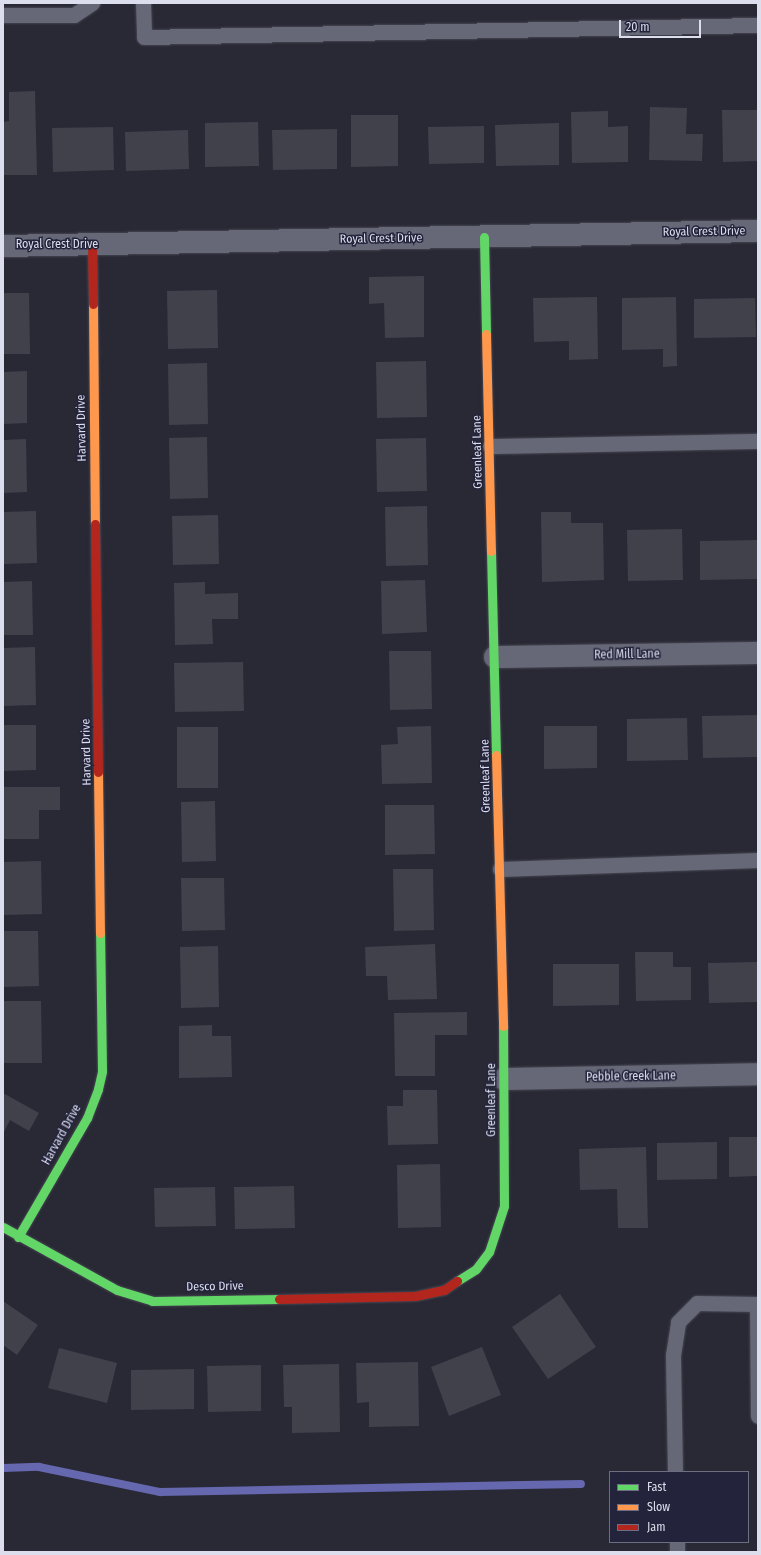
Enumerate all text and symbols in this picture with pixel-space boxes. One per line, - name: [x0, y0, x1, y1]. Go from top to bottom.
- scale bar: [621, 12, 703, 38]
- text: 20 m: [626, 20, 650, 34]
- street label: Royal Crest Drive: [663, 224, 745, 240]
- street label: Royal Crest Drive: [340, 231, 422, 247]
- street label: Royal Crest Drive: [16, 238, 98, 252]
- street label: Harvard Drive: [74, 394, 90, 462]
- street label: Greenleaf Lane: [470, 415, 486, 489]
- street label: Red Mill Lane: [594, 647, 660, 663]
- street label: Harvard Drive: [79, 718, 95, 786]
- street label: Greenleaf Lane: [478, 739, 494, 813]
- street label: Greenleaf Lane: [485, 1063, 499, 1137]
- street label: Pebble Creek Lane: [586, 1069, 676, 1085]
- street label: Harvard Drive: [39, 1102, 85, 1168]
- street label: Desco Drive: [186, 1279, 244, 1295]
- legend: [609, 1471, 749, 1543]
- text: Fast: [647, 1480, 666, 1494]
- text: Slow: [647, 1500, 670, 1514]
- text: Jam: [647, 1520, 665, 1534]

